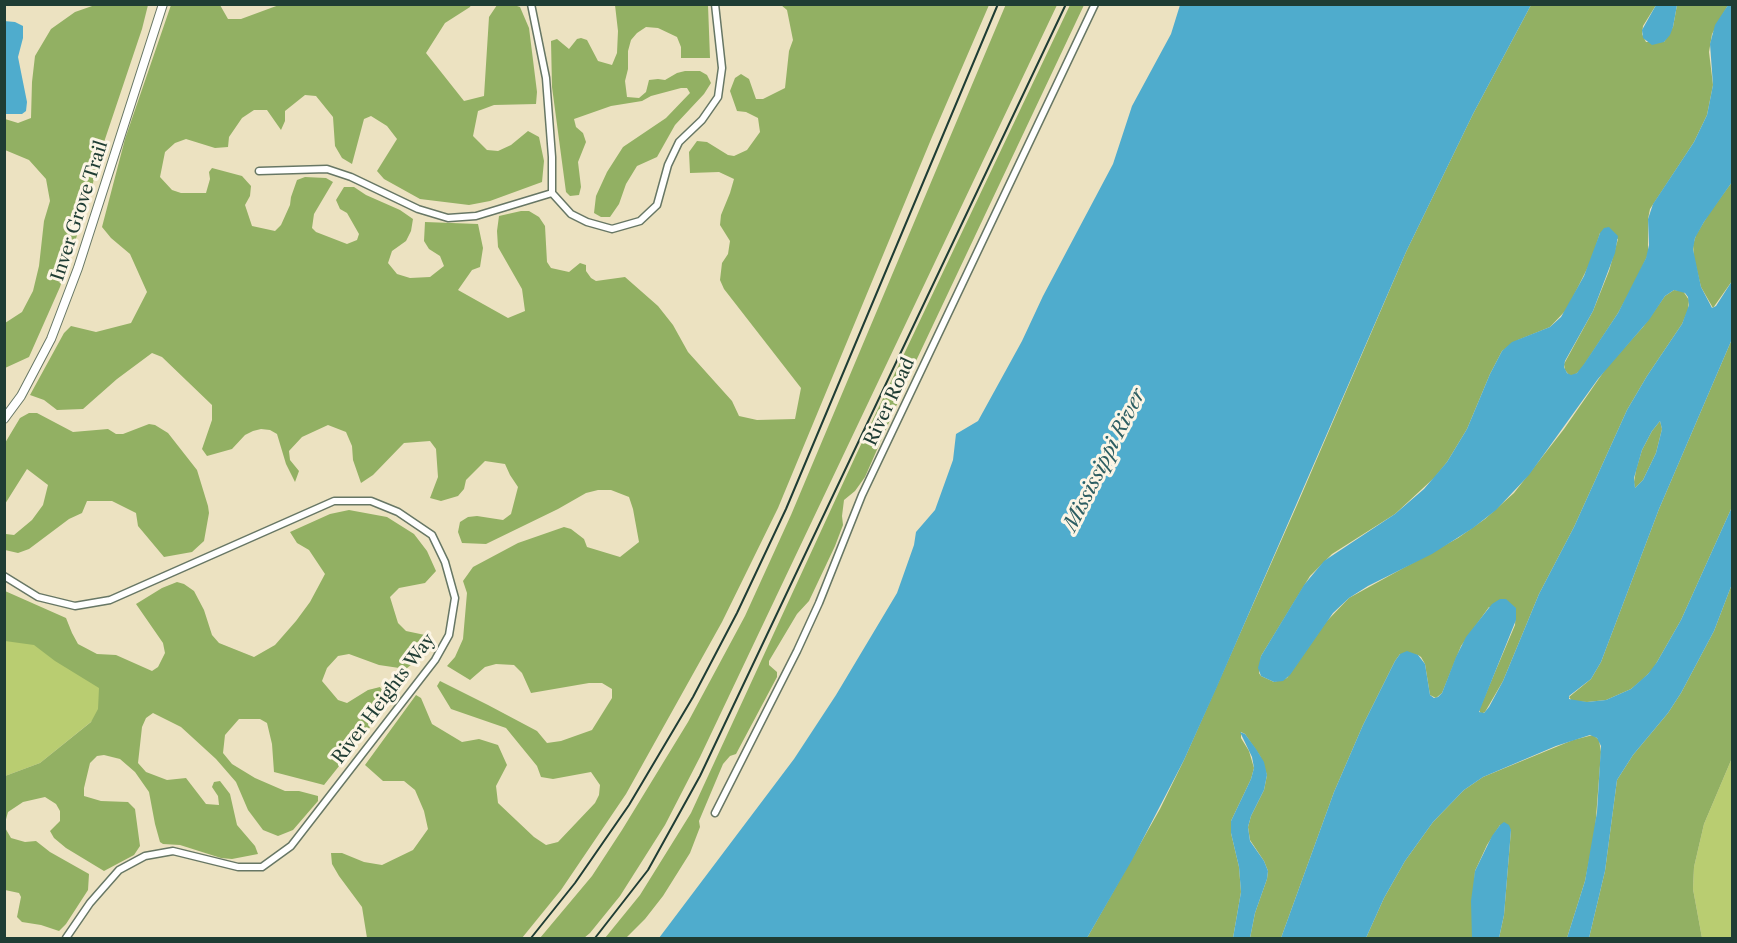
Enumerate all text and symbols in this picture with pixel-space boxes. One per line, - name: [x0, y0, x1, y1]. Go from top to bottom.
- street label: Inver Grove Trail: [47, 138, 113, 284]
- street label: River Road: [860, 355, 920, 449]
- water label: Mississippi River: [1059, 385, 1151, 535]
- street label: River Heights Way: [328, 630, 440, 768]

